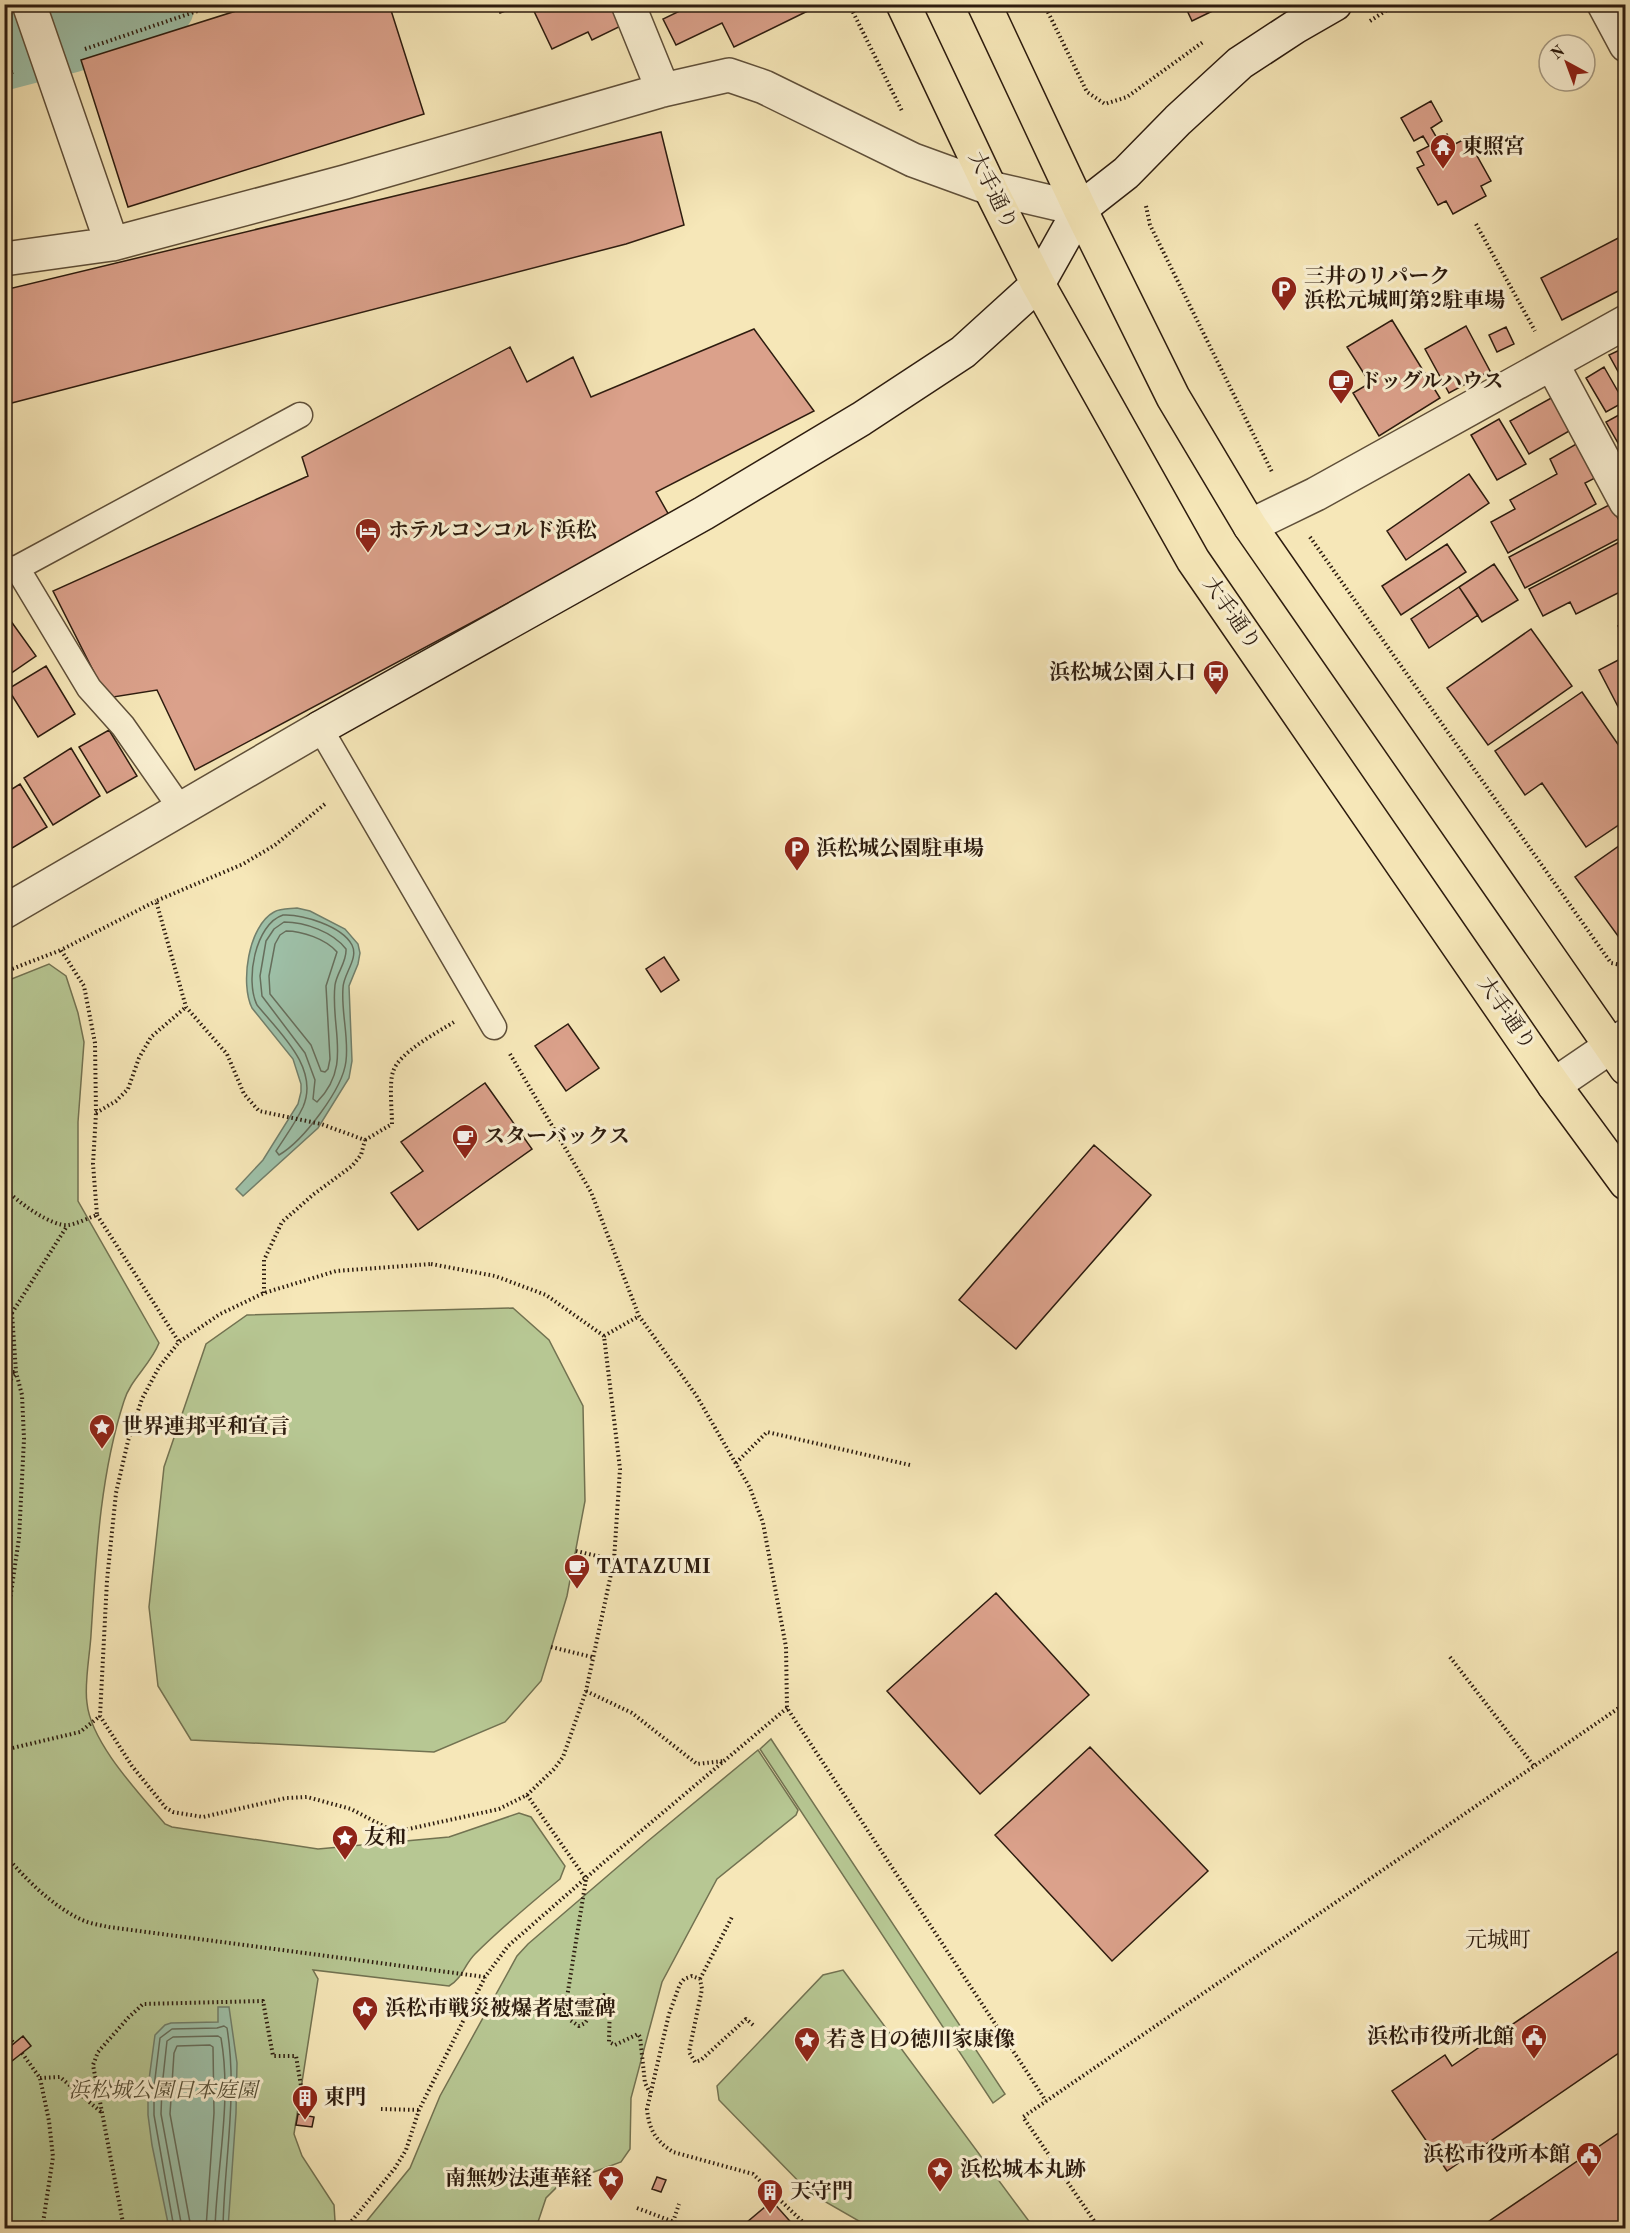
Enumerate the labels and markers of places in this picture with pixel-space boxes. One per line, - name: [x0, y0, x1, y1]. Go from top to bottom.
- temple icon: 東照宮: [1428, 132, 1458, 170]
- place label: 東照宮: [1462, 135, 1525, 158]
- place label: 三井のリパーク 浜松元城町第2駐車場: [1304, 265, 1505, 312]
- parking icon: 三井のリパーク 浜松元城町第2駐車場: [1269, 274, 1299, 312]
- cafe icon: ドッグルハウス: [1326, 367, 1356, 405]
- place label: ドッグルハウス: [1360, 370, 1503, 393]
- hotel icon: ホテルコンコルド浜松: [353, 516, 383, 554]
- place label: ホテルコンコルド浜松: [388, 518, 597, 542]
- bus stop icon: 浜松城公園入口: [1201, 658, 1231, 696]
- place label: 浜松城公園入口: [1049, 660, 1196, 684]
- parking icon: 浜松城公園駐車場: [782, 834, 812, 872]
- place label: 浜松城公園駐車場: [816, 836, 984, 860]
- cafe icon: スターバックス: [450, 1122, 480, 1160]
- place label: スターバックス: [484, 1126, 630, 1148]
- place icon: 世界連邦平和宣言: [87, 1412, 117, 1450]
- place label: 世界連邦平和宣言: [122, 1415, 290, 1438]
- cafe icon: TATAZUMI: [562, 1552, 592, 1590]
- place label: TATAZUMI: [596, 1557, 711, 1578]
- place icon: 友和: [330, 1823, 360, 1861]
- place label: 友和: [364, 1825, 406, 1849]
- place icon: 浜松市戦災被爆者慰霊碑: [350, 1994, 380, 2032]
- place label: 浜松市戦災被爆者慰霊碑: [385, 1996, 616, 2020]
- public building icon: 浜松市役所北館: [1519, 2022, 1549, 2060]
- place label: 浜松市役所北館: [1367, 2024, 1514, 2048]
- place icon: 若き日の徳川家康像: [792, 2025, 822, 2063]
- place label: 若き日の徳川家康像: [826, 2028, 1015, 2051]
- building icon: 東門: [290, 2083, 320, 2121]
- place label: 東門: [324, 2086, 366, 2109]
- public building icon: 浜松市役所本館: [1574, 2140, 1604, 2178]
- place label: 浜松市役所本館: [1423, 2142, 1570, 2166]
- place icon: 浜松城本丸跡: [925, 2155, 955, 2193]
- place label: 浜松城本丸跡: [960, 2157, 1086, 2181]
- place icon: 南無妙法蓮華経: [596, 2164, 626, 2202]
- place label: 南無妙法蓮華経: [445, 2166, 592, 2190]
- building icon: 天守門: [755, 2177, 785, 2215]
- place label: 天守門: [790, 2180, 853, 2203]

